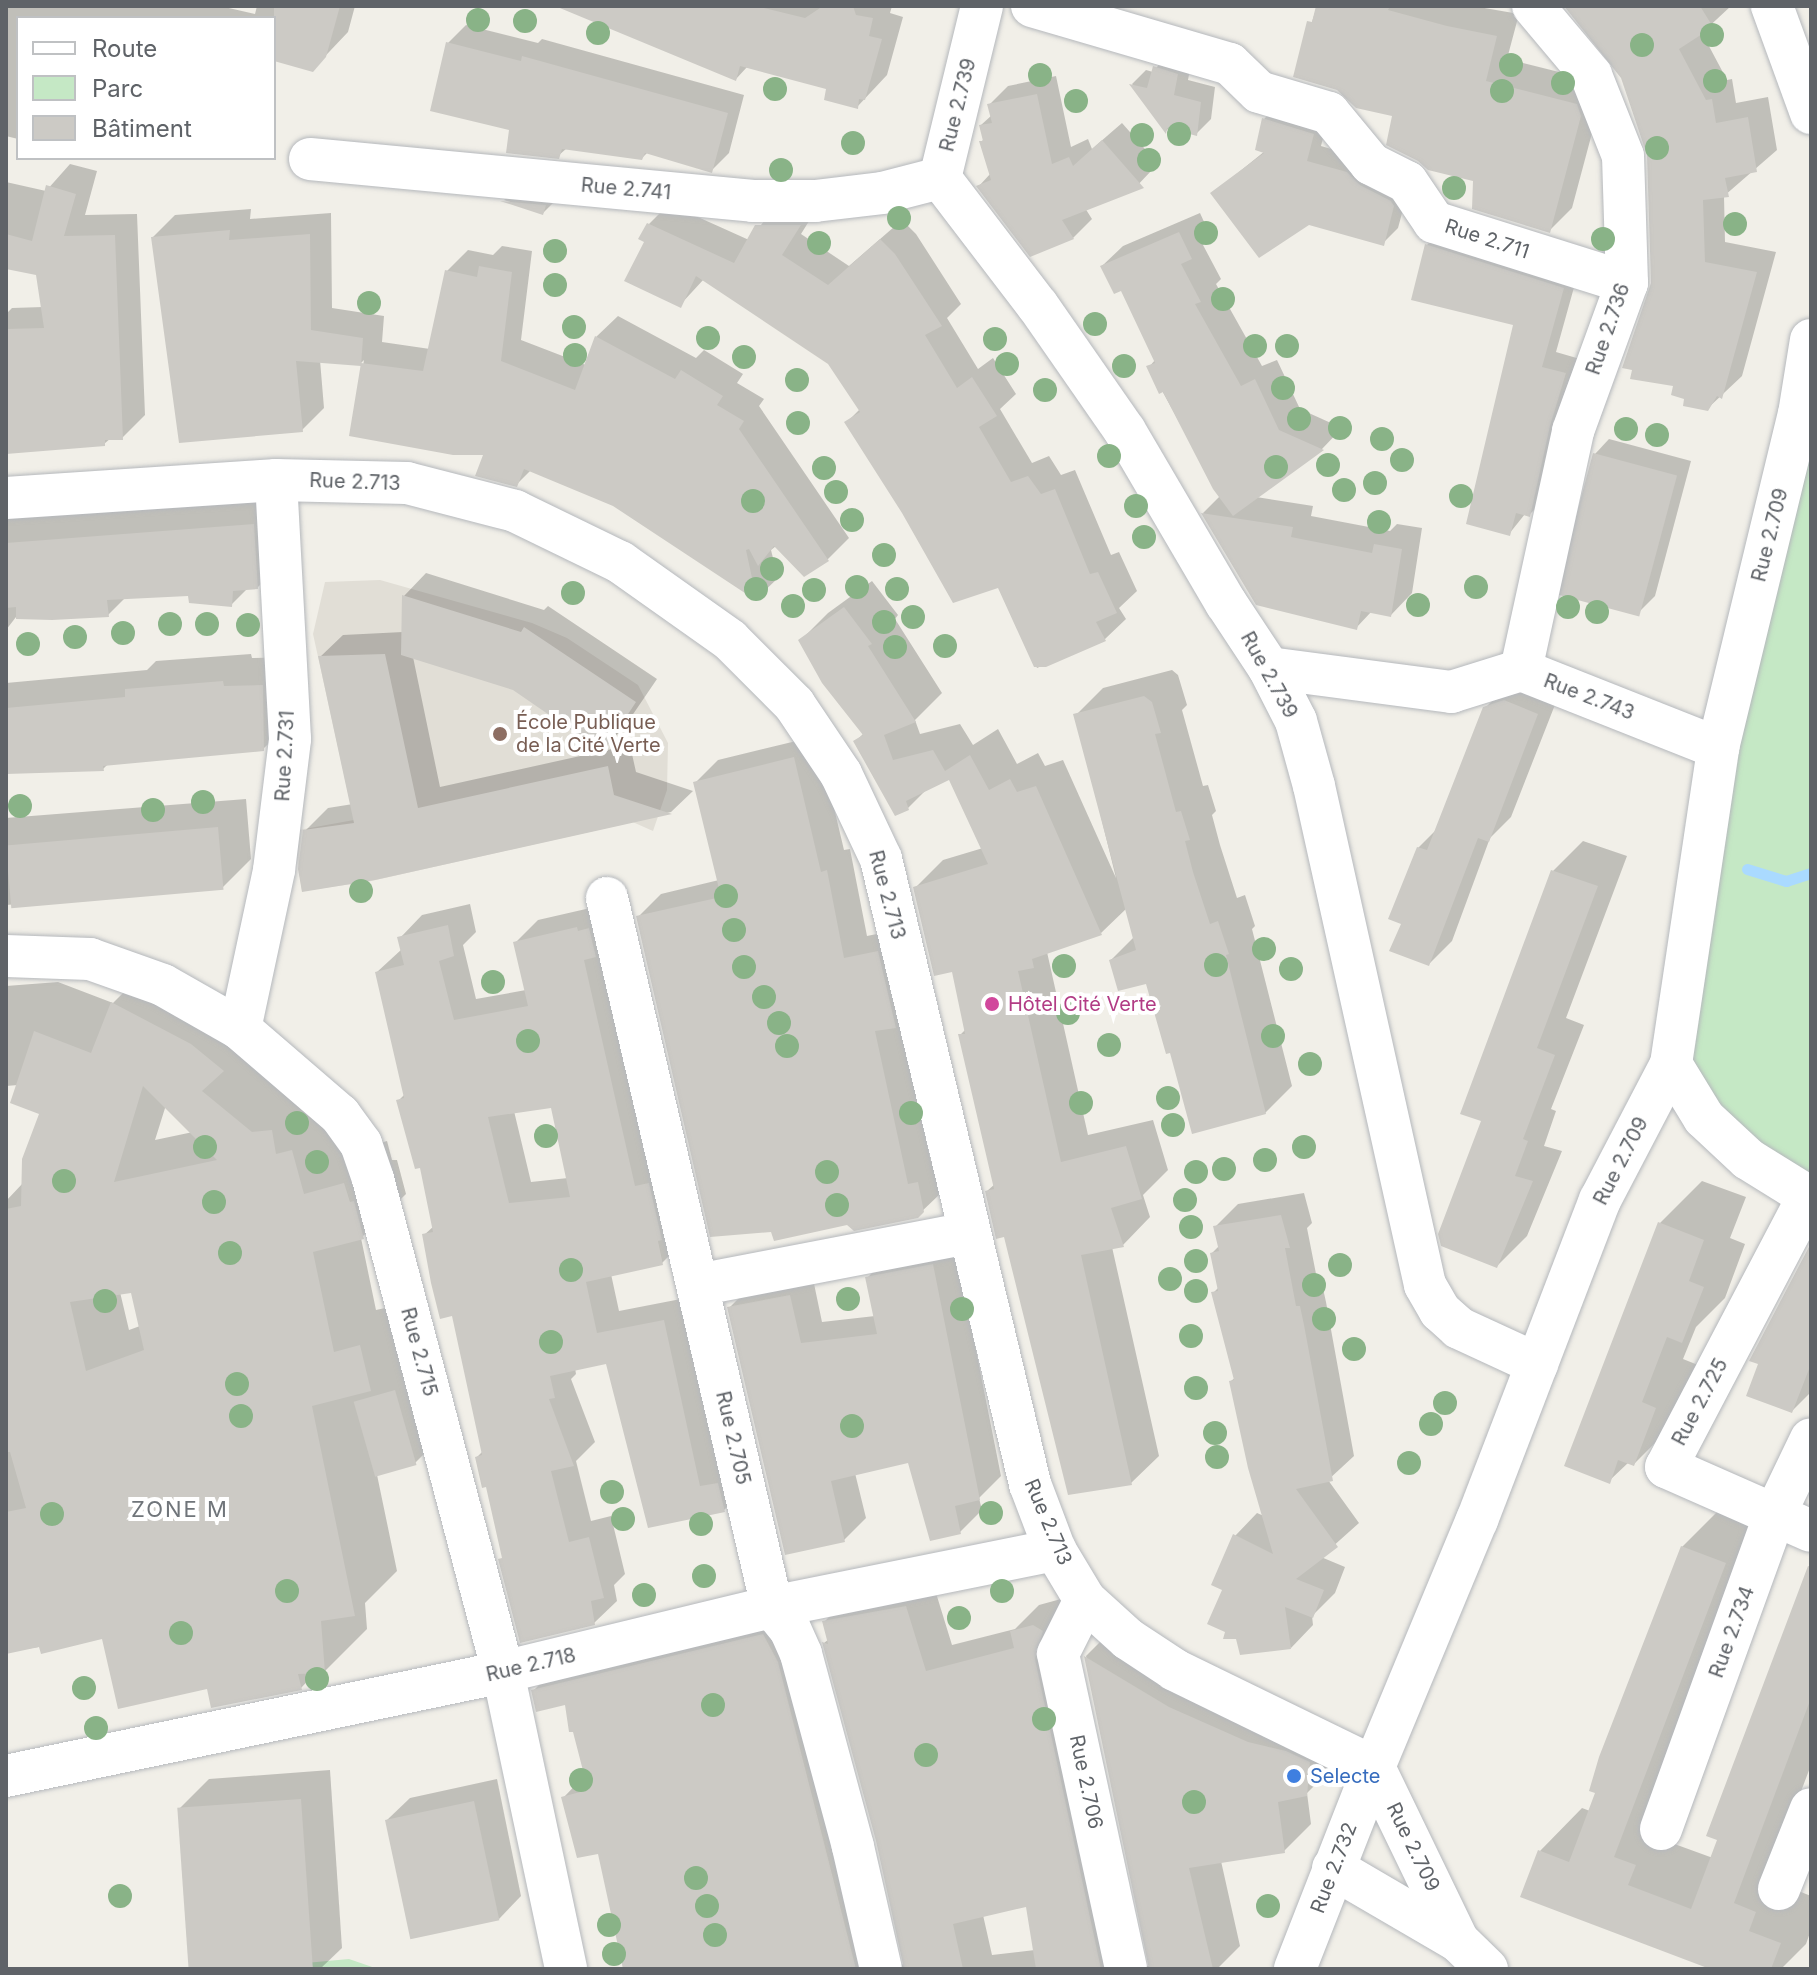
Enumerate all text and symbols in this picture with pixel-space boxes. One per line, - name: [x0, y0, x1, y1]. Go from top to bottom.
- legend: [16, 16, 276, 160]
- text: Route: [92, 34, 157, 63]
- street label: Rue 2.739: [935, 56, 981, 154]
- text: Parc: [92, 74, 143, 103]
- text: Bâtiment: [92, 114, 192, 143]
- street label: Rue 2.741: [580, 173, 672, 205]
- street label: Rue 2.711: [1442, 214, 1532, 264]
- street label: Rue 2.736: [1581, 280, 1635, 378]
- street label: Rue 2.713: [309, 468, 401, 496]
- street label: Rue 2.709: [1747, 486, 1793, 584]
- street label: Rue 2.739: [1235, 627, 1303, 723]
- street label: Rue 2.743: [1540, 669, 1638, 725]
- street label: Rue 2.731: [271, 710, 299, 802]
- place label: École Publique de la Cité Verte: [516, 710, 661, 757]
- marker: École Publique de la Cité Verte: [491, 725, 509, 743]
- street label: Rue 2.713: [864, 848, 910, 942]
- place label: Hôtel Cité Verte: [1008, 992, 1157, 1016]
- marker: Hôtel Cité Verte: [983, 995, 1001, 1013]
- street label: Rue 2.709: [1589, 1113, 1653, 1209]
- street label: Rue 2.715: [396, 1305, 442, 1399]
- street label: Rue 2.725: [1667, 1354, 1733, 1450]
- street label: Rue 2.705: [711, 1389, 755, 1487]
- street label: Rue 2.713: [1019, 1475, 1077, 1569]
- district label: ZONE M: [131, 1497, 229, 1523]
- street label: Rue 2.734: [1704, 1583, 1760, 1681]
- street label: Rue 2.718: [484, 1643, 578, 1687]
- street label: Rue 2.706: [1064, 1733, 1108, 1831]
- place label: Selecte: [1310, 1764, 1380, 1788]
- marker: Selecte: [1285, 1767, 1303, 1785]
- street label: Rue 2.709: [1381, 1799, 1445, 1895]
- street label: Rue 2.732: [1306, 1819, 1362, 1917]

